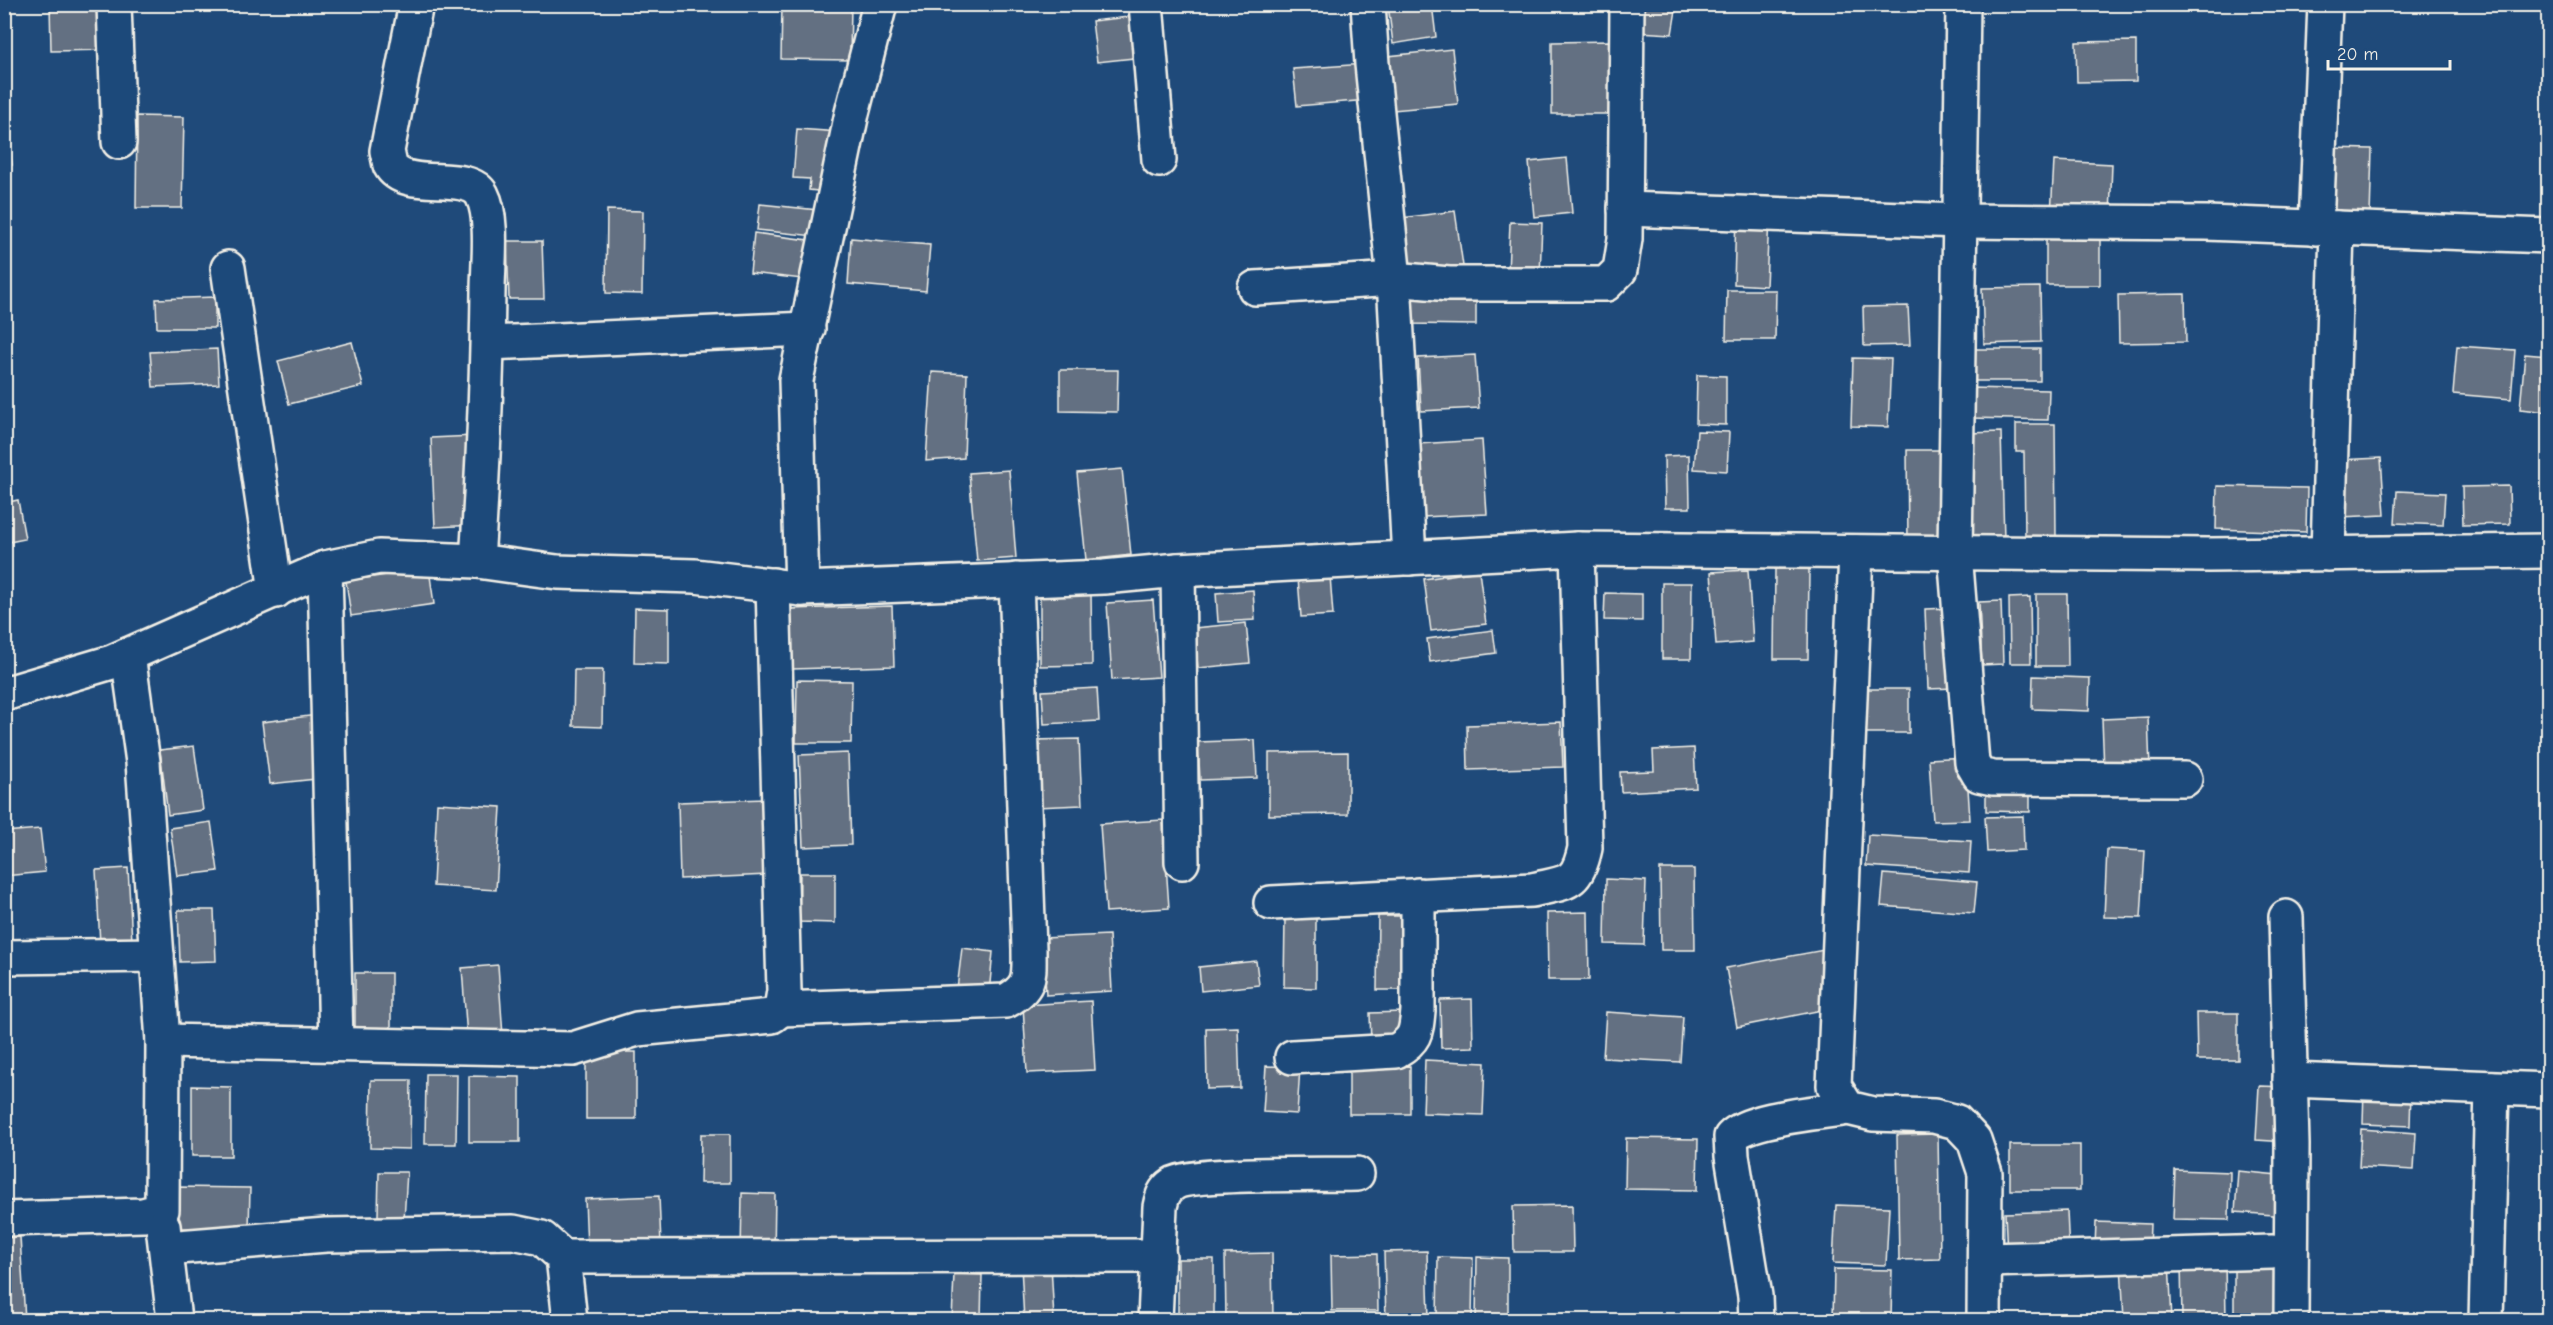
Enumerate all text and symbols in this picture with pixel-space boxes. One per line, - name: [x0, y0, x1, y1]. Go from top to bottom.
- scale bar: [2328, 33, 2450, 71]
- text: 20 m: [2337, 44, 2378, 65]

